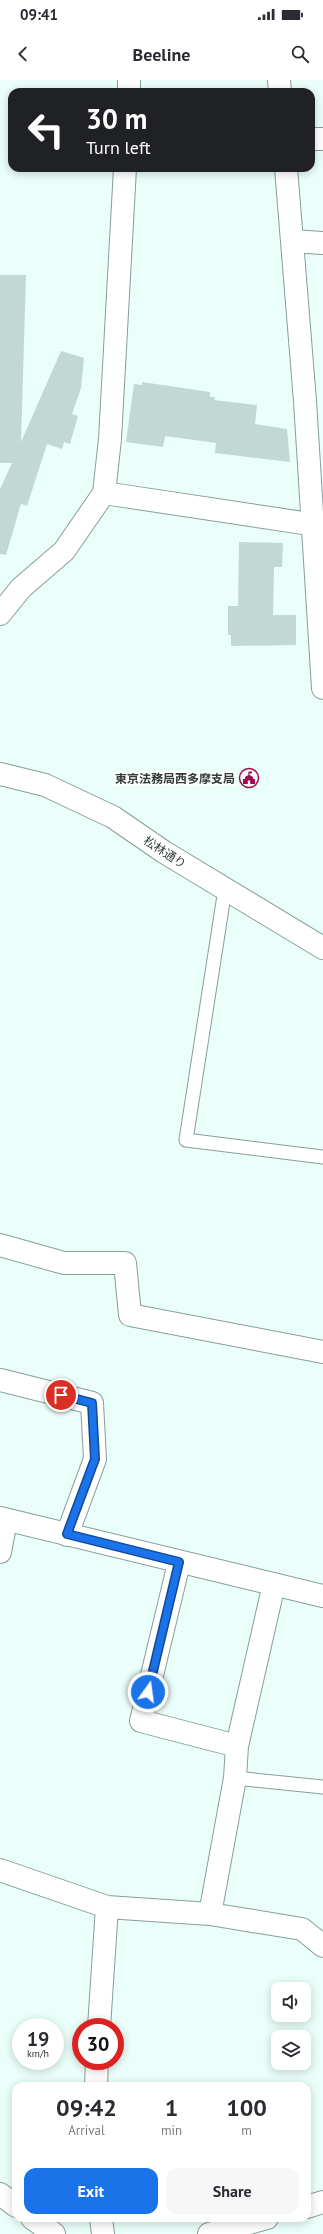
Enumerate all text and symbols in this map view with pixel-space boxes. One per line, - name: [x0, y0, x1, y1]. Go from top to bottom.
- text: 09:41: [20, 5, 58, 24]
- icon: back: [12, 43, 34, 65]
- text: Beeline: [133, 43, 190, 66]
- icon: search: [289, 43, 311, 65]
- text: 30 m: [86, 100, 147, 137]
- icon: left: [20, 104, 72, 156]
- text: Turn left: [86, 136, 151, 159]
- public building icon: 東京法務局西多摩支局: [238, 767, 260, 789]
- place label: 東京法務局西多摩支局: [115, 771, 235, 786]
- street label: 松林通り: [141, 833, 189, 871]
- pin: [44, 1378, 78, 1412]
- icon: arrive: [50, 1384, 72, 1406]
- position arrow: [127, 1671, 169, 1713]
- map controls: [271, 1982, 311, 2070]
- button: sound: [271, 1982, 311, 2022]
- speed limit sign: 30: [72, 2018, 124, 2070]
- text: 19: [27, 2026, 49, 2052]
- button: layers: [271, 2030, 311, 2070]
- text: km/h: [27, 2047, 49, 2060]
- text: 09:42: [56, 2092, 117, 2123]
- text: 1: [165, 2092, 178, 2123]
- text: 100: [226, 2092, 267, 2123]
- text: Arrival: [68, 2122, 105, 2139]
- text: min: [161, 2122, 182, 2139]
- text: m: [241, 2122, 252, 2139]
- button: Exit: [24, 2168, 158, 2214]
- button: Share: [166, 2168, 299, 2214]

